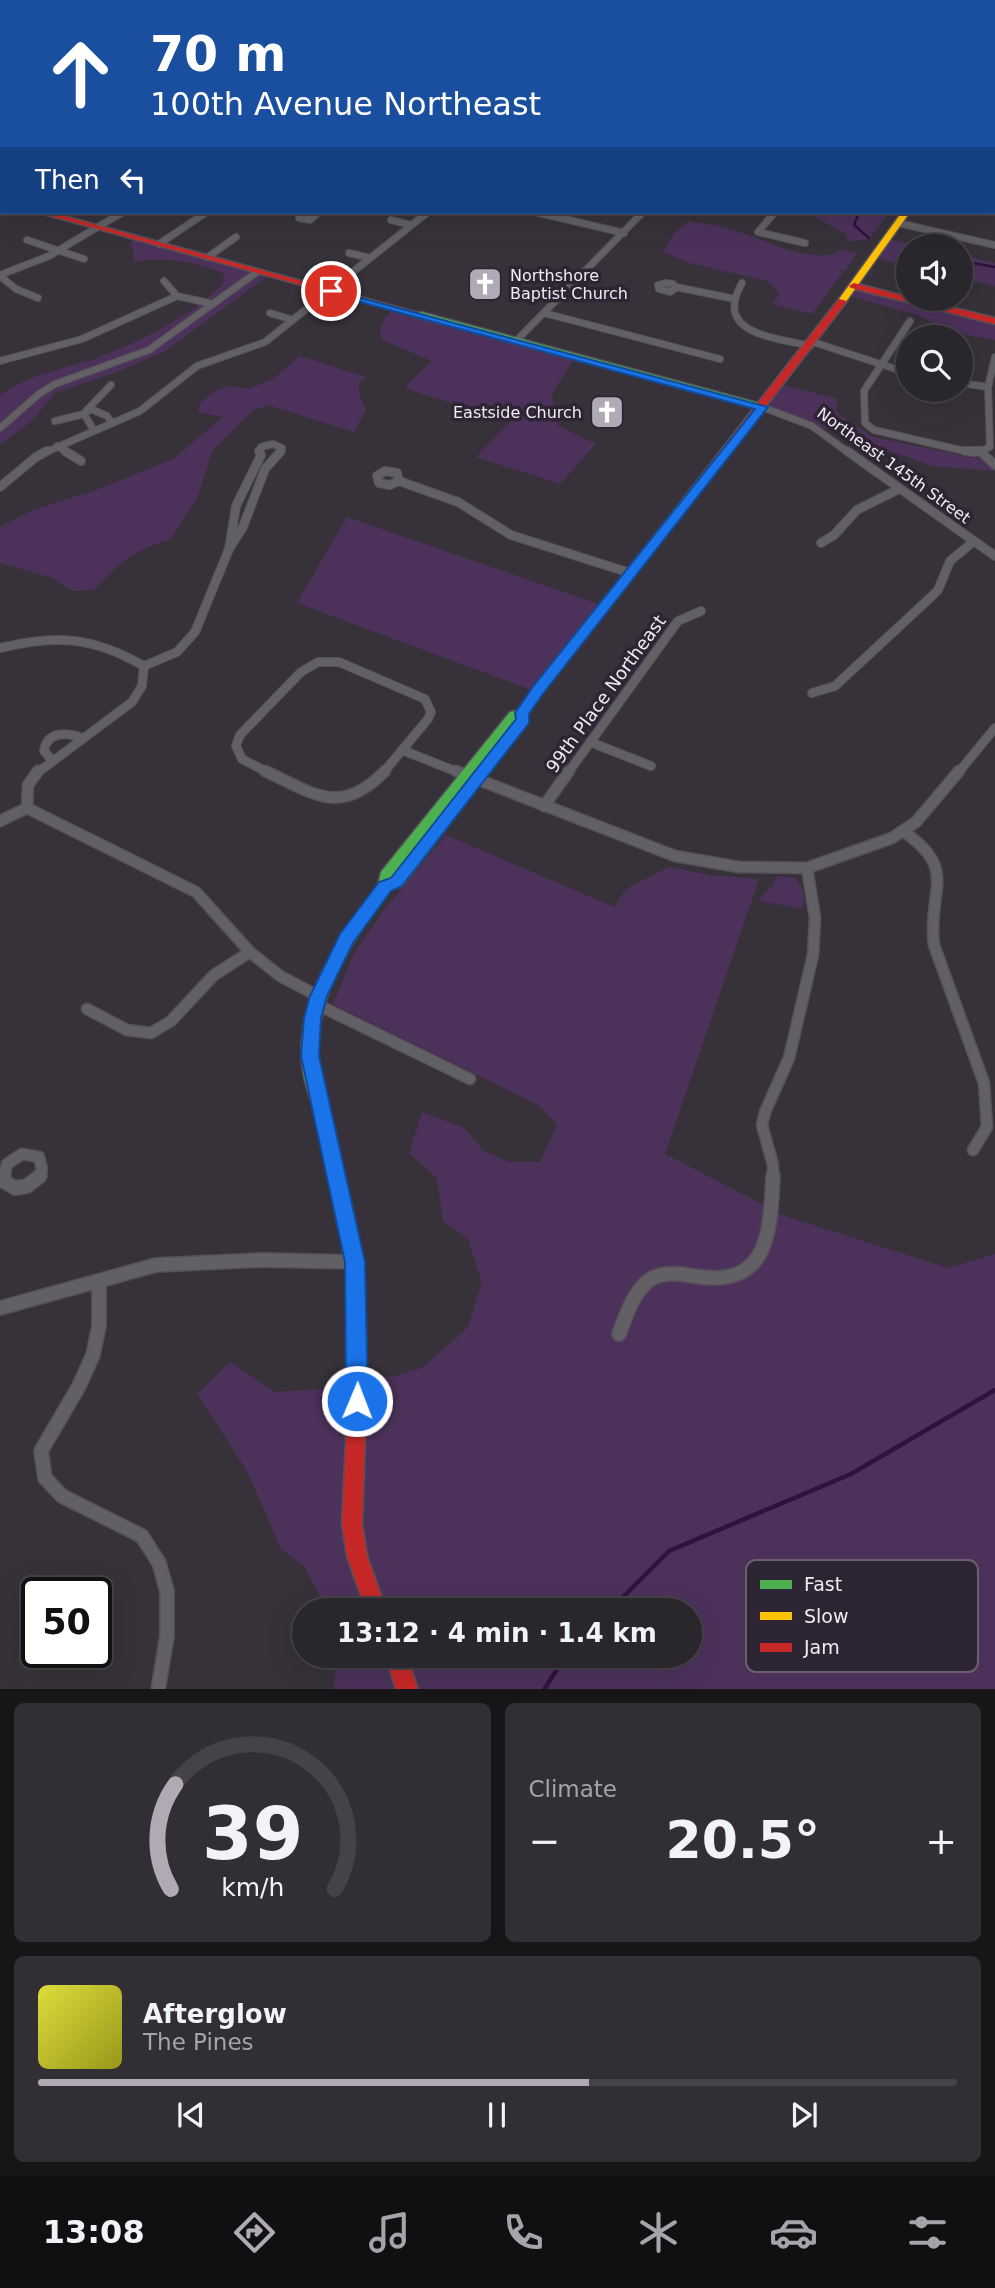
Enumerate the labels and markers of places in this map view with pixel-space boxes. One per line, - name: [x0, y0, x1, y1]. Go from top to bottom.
- pin: [301, 261, 361, 321]
- church icon: Northshore Baptist Church: [466, 265, 504, 303]
- place label: Northshore Baptist Church: [510, 266, 628, 303]
- church icon: Eastside Church: [588, 393, 626, 431]
- place label: Eastside Church: [453, 403, 582, 422]

